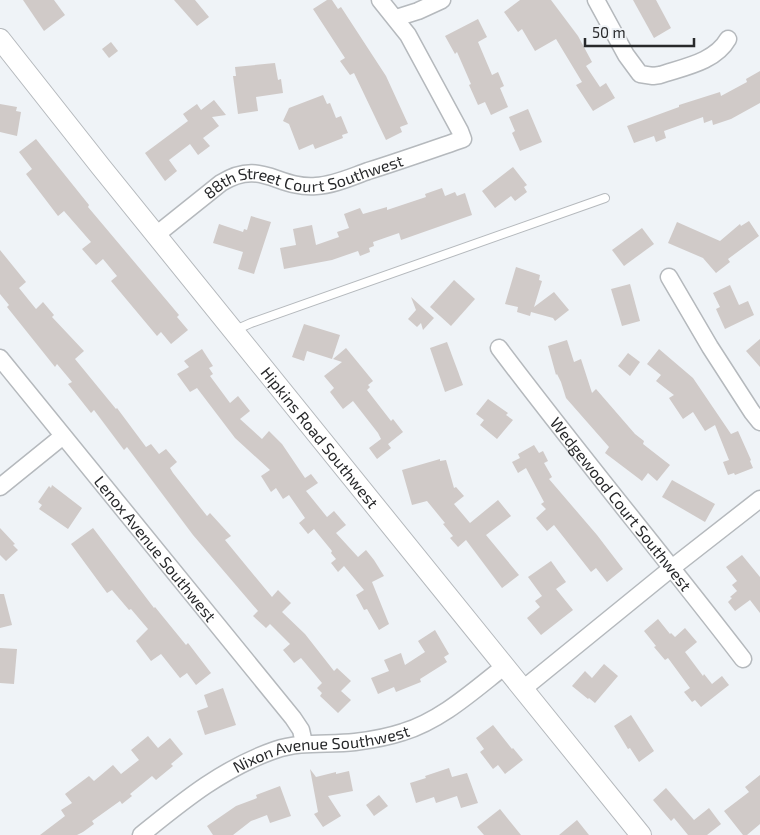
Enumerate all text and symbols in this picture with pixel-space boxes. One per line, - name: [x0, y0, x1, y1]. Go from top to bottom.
- scale bar: [585, 15, 694, 47]
- text: 50 m: [592, 23, 626, 41]
- street label: 88th Street Court Southwest: [200, 150, 405, 202]
- street label: Hipkins Road Southwest: [257, 363, 383, 512]
- street label: Wedgewood Court Southwest: [547, 413, 696, 594]
- street label: Lenox Avenue Southwest: [91, 472, 221, 625]
- street label: Nixon Avenue Southwest: [229, 721, 412, 776]

